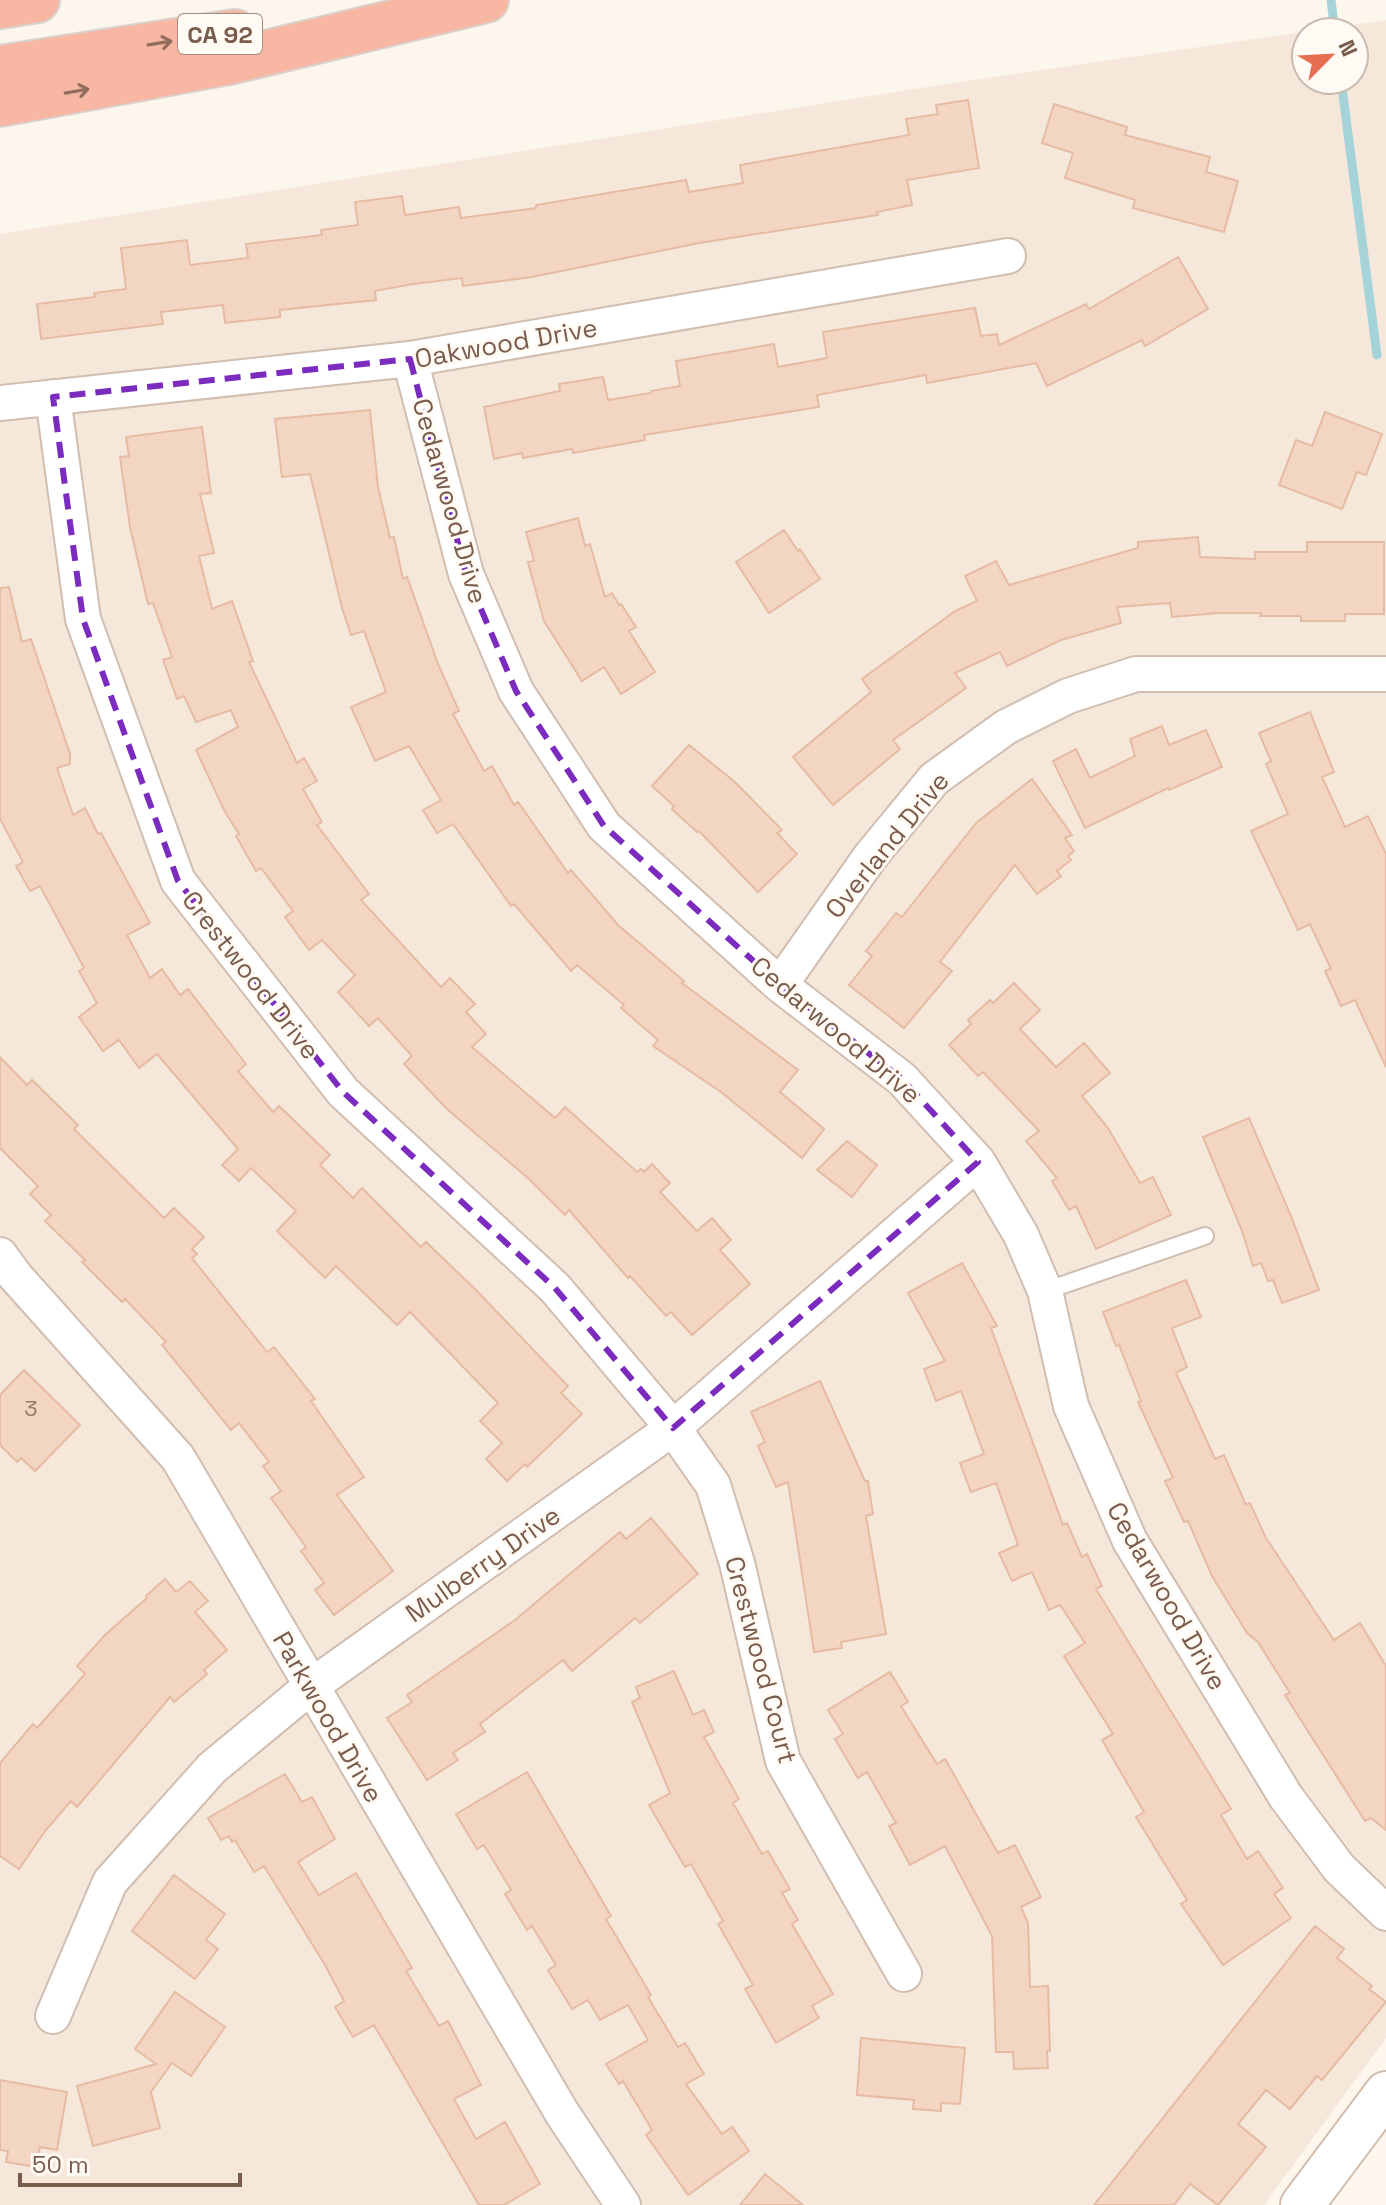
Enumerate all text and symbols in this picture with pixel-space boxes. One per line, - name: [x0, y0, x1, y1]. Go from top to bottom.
- road number: CA 92: [178, 14, 262, 54]
- north arrow: [1290, 16, 1370, 96]
- one-way arrow: [147, 35, 172, 50]
- text: N: [1332, 35, 1364, 60]
- one-way arrow: [64, 82, 89, 97]
- street label: Oakwood Drive: [412, 310, 600, 376]
- street label: Cedarwood Drive: [404, 394, 496, 608]
- street label: Overland Drive: [817, 765, 957, 925]
- street label: Crestwood Drive: [174, 884, 328, 1066]
- street label: Cedarwood Drive: [744, 949, 928, 1111]
- house number: 3: [24, 1394, 38, 1422]
- street label: Cedarwood Drive: [1099, 1496, 1235, 1696]
- street label: Mulberry Drive: [399, 1498, 567, 1630]
- street label: Crestwood Court: [717, 1553, 805, 1767]
- street label: Parkwood Drive: [265, 1625, 391, 1809]
- scale bar: [20, 2137, 240, 2187]
- text: 50 m: [32, 2149, 89, 2180]

